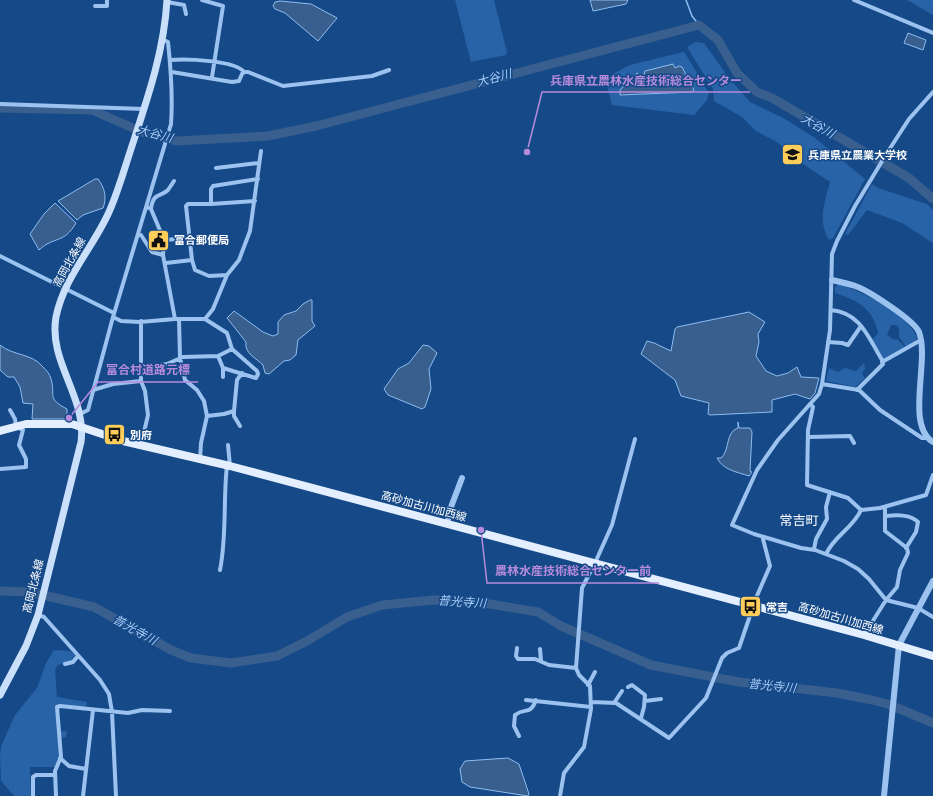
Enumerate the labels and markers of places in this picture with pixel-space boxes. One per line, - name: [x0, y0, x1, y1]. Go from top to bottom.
- callout: 兵庫県立農林水産技術総合センター: [542, 68, 750, 92]
- school or university icon: 兵庫県立農業大学校: [779, 142, 805, 168]
- place label: 兵庫県立農業大学校: [808, 149, 907, 162]
- public building icon: 富合郵便局: [146, 227, 172, 253]
- place label: 富合郵便局: [174, 234, 229, 247]
- callout: 富合村道路元標: [98, 358, 198, 382]
- bus stop icon: 別府: [101, 422, 127, 448]
- place label: 別府: [130, 429, 152, 442]
- callout: 農林水産技術総合センター前: [487, 559, 659, 583]
- bus stop icon: 常吉: [738, 594, 764, 620]
- place label: 常吉: [766, 601, 788, 614]

